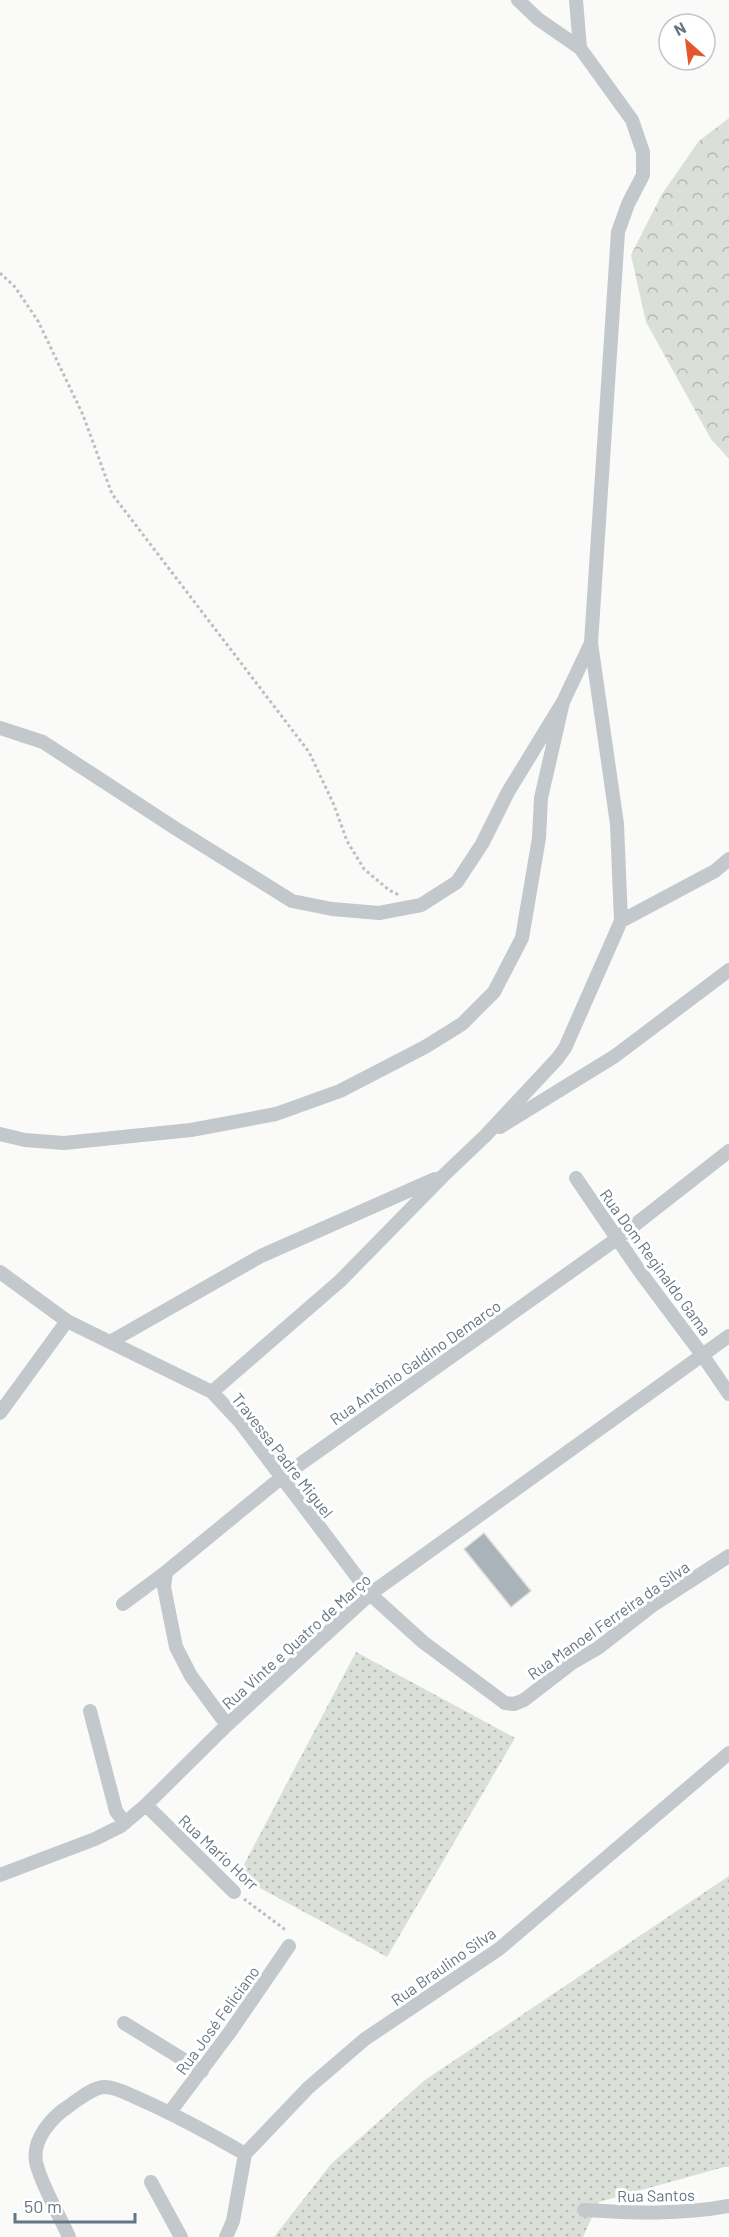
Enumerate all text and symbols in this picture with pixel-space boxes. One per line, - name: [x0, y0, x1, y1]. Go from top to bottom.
- north arrow: [657, 12, 717, 72]
- text: N: [671, 17, 689, 39]
- street label: Rua Dom Reginaldo Gama: [597, 1185, 715, 1339]
- street label: Rua Antônio Galdino Demarco: [326, 1296, 504, 1428]
- street label: Travessa Padre Miguel: [228, 1389, 338, 1521]
- street label: Rua Manoel Ferreira da Silva: [523, 1557, 693, 1683]
- street label: Rua Vinte e Quatro de Março: [218, 1569, 374, 1713]
- street label: Rua Mario Horr: [175, 1810, 263, 1894]
- street label: Rua Braulino Silva: [387, 1923, 499, 2009]
- street label: Rua José Feliciano: [171, 1962, 263, 2078]
- street label: Rua Santos: [617, 2185, 695, 2205]
- scale bar: [15, 2186, 135, 2224]
- text: 50 m: [24, 2195, 62, 2217]

